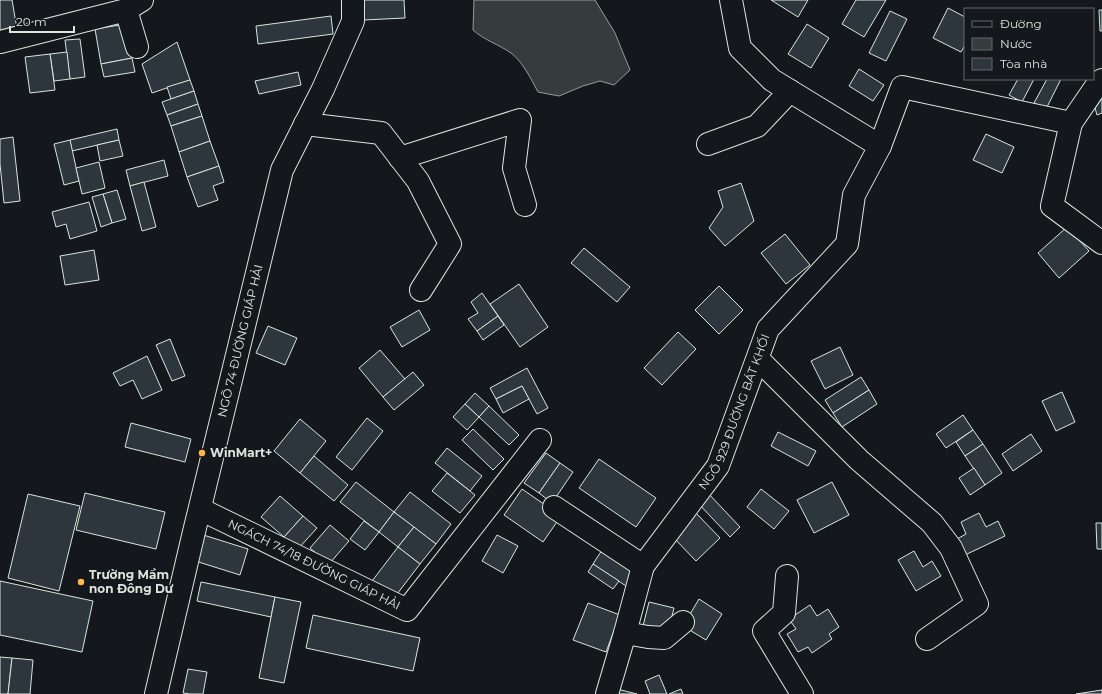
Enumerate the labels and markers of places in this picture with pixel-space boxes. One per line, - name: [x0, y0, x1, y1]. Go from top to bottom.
- place label: WinMart+: [210, 445, 272, 460]
- marker: WinMart+: [197, 448, 207, 458]
- place label: Trường Mầm non Đông Dư: [89, 567, 174, 596]
- marker: Trường Mầm non Đông Dư: [76, 577, 86, 587]

